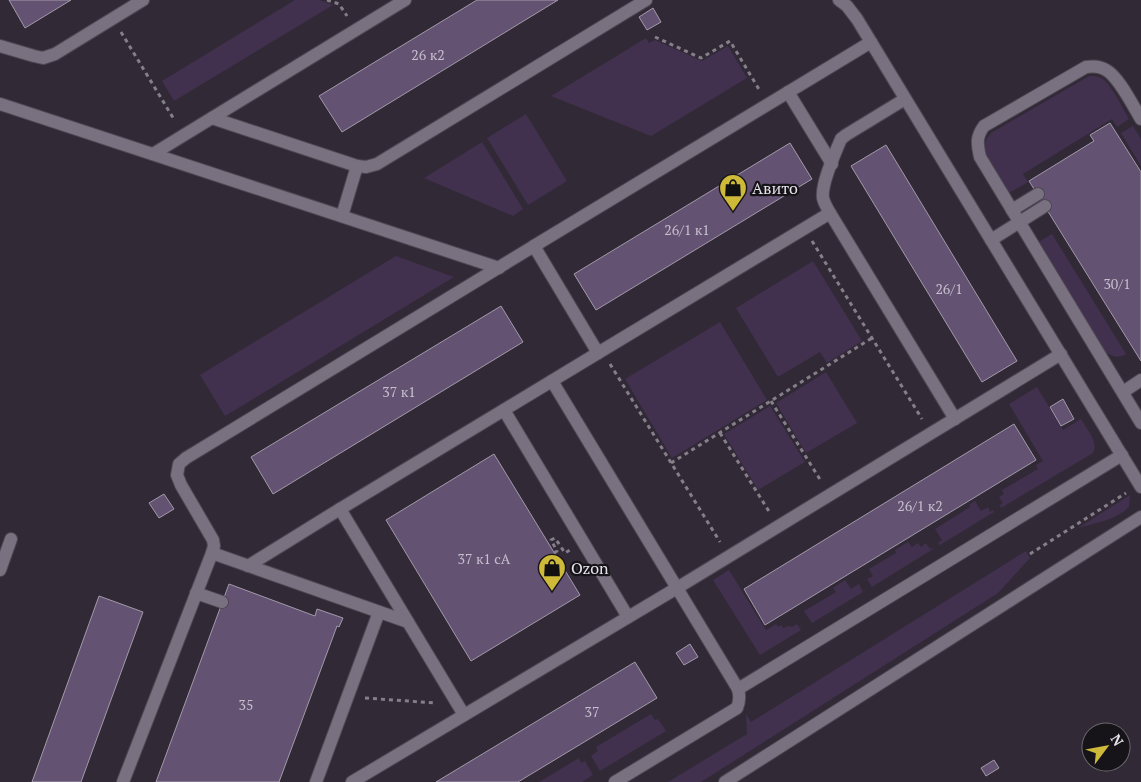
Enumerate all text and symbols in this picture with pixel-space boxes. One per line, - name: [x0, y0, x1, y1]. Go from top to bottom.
- house number: 26 к2: [411, 45, 445, 64]
- shop icon: Авито: [718, 173, 748, 212]
- place label: Авито: [752, 177, 798, 199]
- house number: 26/1 к1: [664, 220, 710, 239]
- house number: 30/1: [1103, 274, 1131, 293]
- house number: 26/1: [935, 279, 963, 298]
- house number: 37 к1: [382, 382, 416, 401]
- house number: 26/1 к2: [897, 496, 943, 515]
- house number: 37 к1 сА: [458, 549, 511, 568]
- shop icon: Ozon: [537, 553, 567, 592]
- place label: Ozon: [571, 557, 609, 579]
- house number: 35: [239, 695, 253, 714]
- house number: 37: [585, 702, 599, 721]
- north arrow: [1081, 722, 1131, 772]
- text: N: [1107, 730, 1129, 750]

